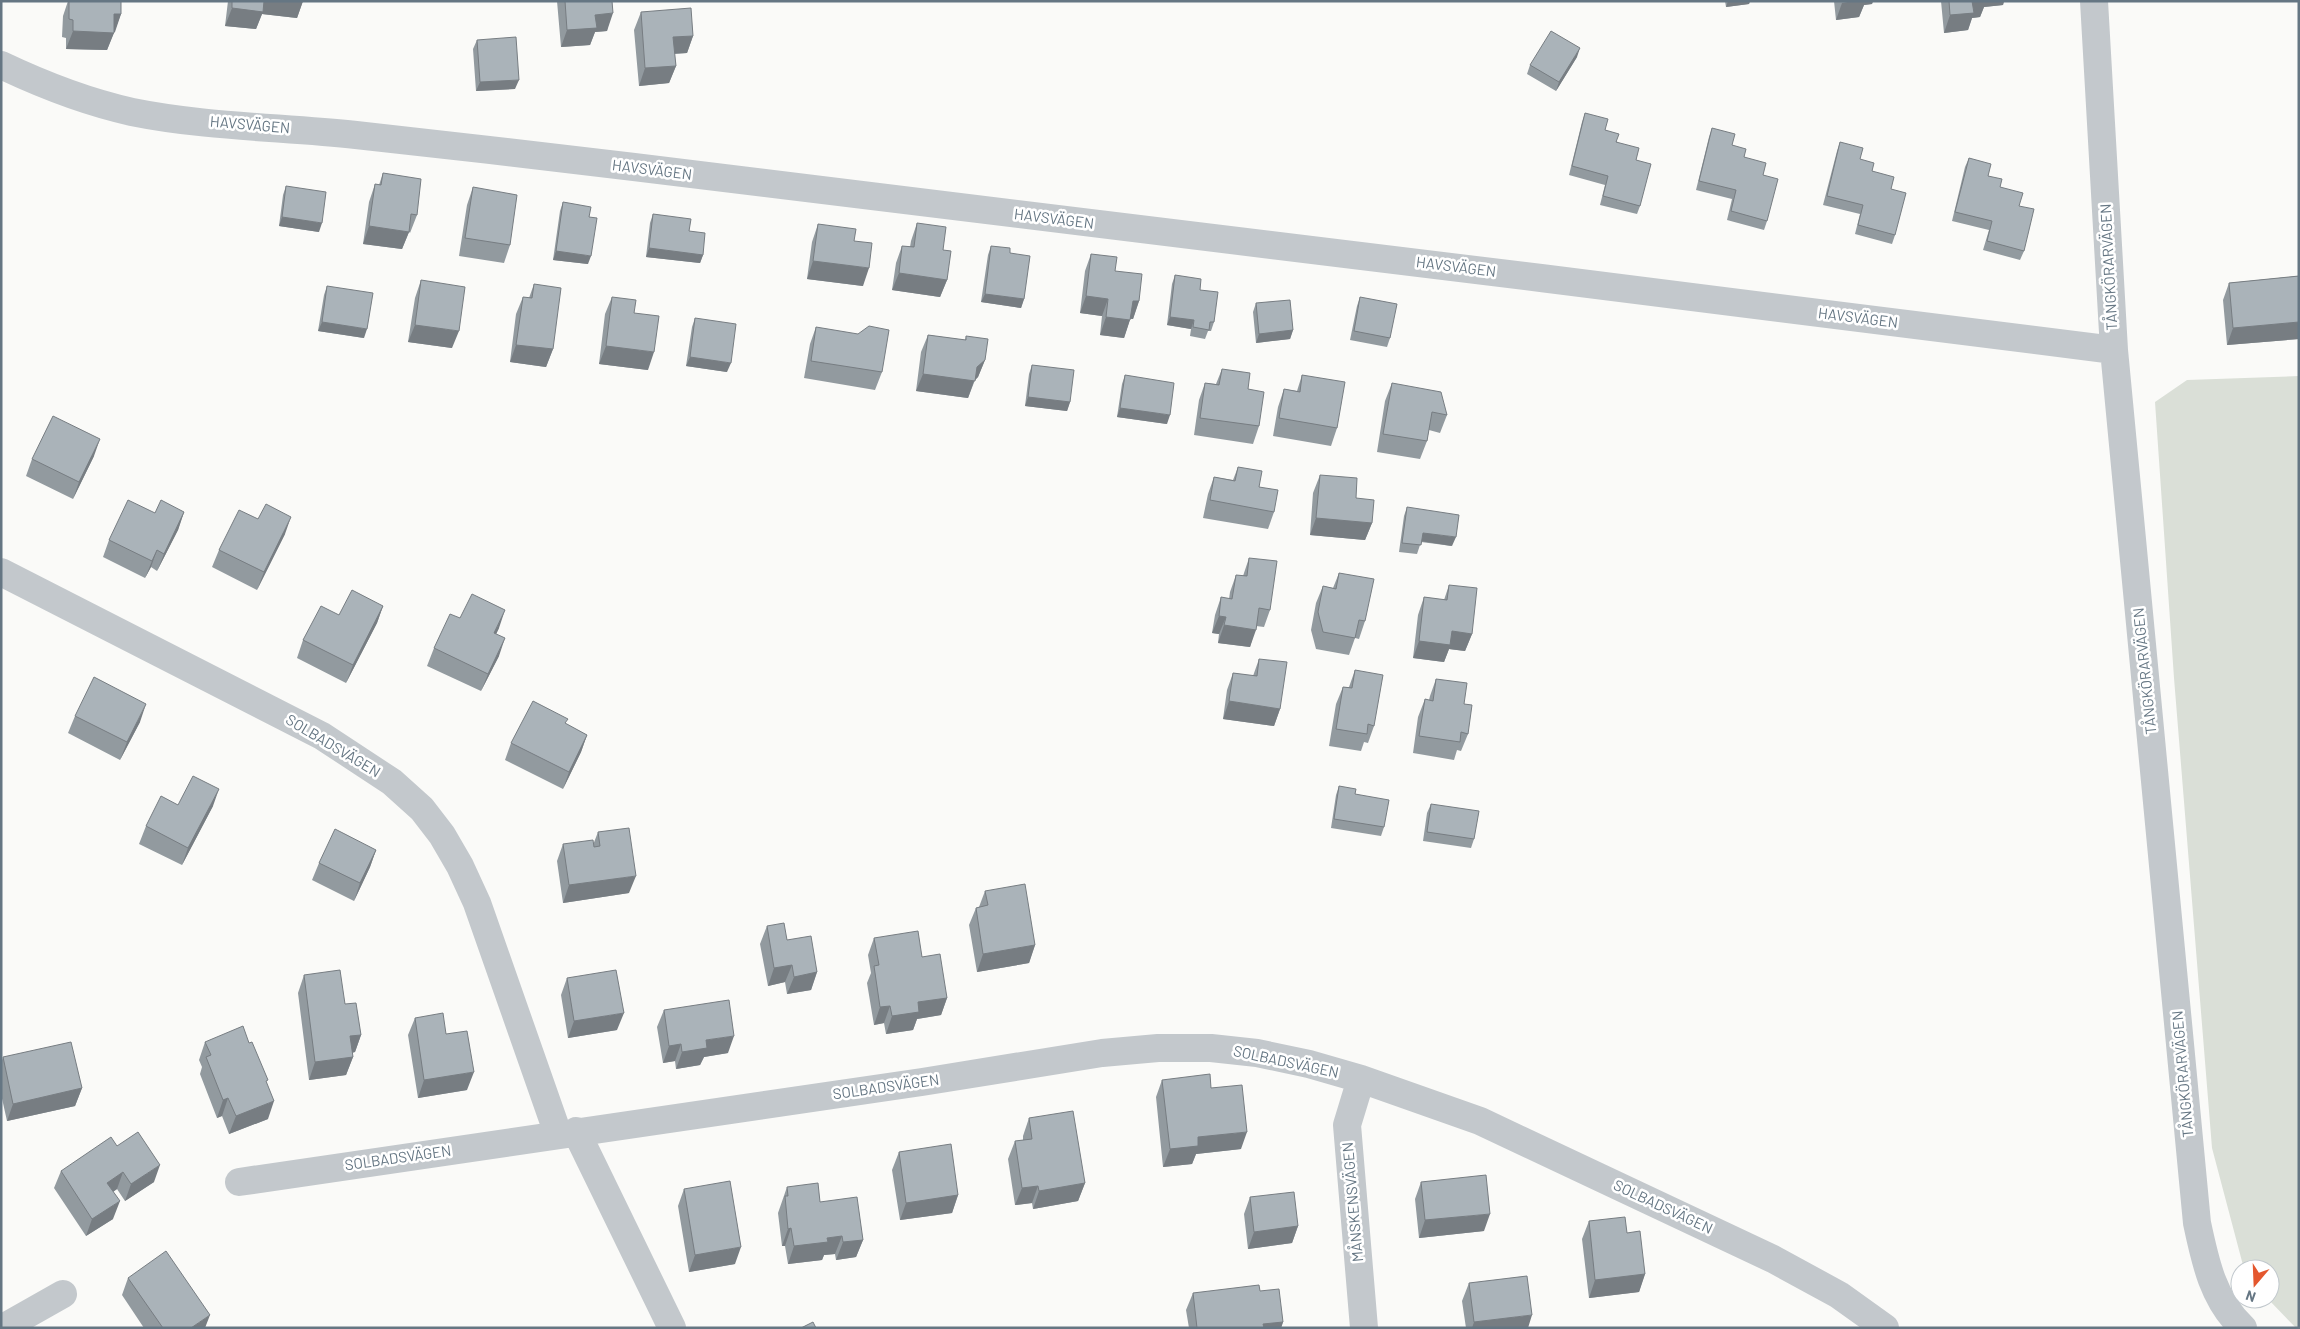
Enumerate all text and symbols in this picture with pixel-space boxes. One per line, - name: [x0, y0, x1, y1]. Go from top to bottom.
- street label: HAVSVÄGEN: [209, 112, 291, 136]
- street label: HAVSVÄGEN: [611, 155, 693, 183]
- street label: TÅNGKÖRARVÄGEN: [2095, 203, 2120, 331]
- street label: HAVSVÄGEN: [1013, 204, 1095, 232]
- street label: HAVSVÄGEN: [1415, 252, 1497, 280]
- street label: HAVSVÄGEN: [1817, 303, 1899, 331]
- street label: TÅNGKÖRARVÄGEN: [2127, 607, 2160, 735]
- street label: SOLBADSVÄGEN: [283, 710, 384, 781]
- street label: TÅNGKÖRARVÄGEN: [2167, 1010, 2197, 1138]
- street label: SOLBADSVÄGEN: [1232, 1041, 1341, 1081]
- street label: SOLBADSVÄGEN: [831, 1070, 940, 1102]
- street label: SOLBADSVÄGEN: [343, 1141, 452, 1173]
- street label: MÅNSKENSVÄGEN: [1337, 1141, 1366, 1263]
- street label: SOLBADSVÄGEN: [1611, 1175, 1716, 1237]
- north arrow: [2230, 1259, 2280, 1309]
- text: N: [2243, 1287, 2258, 1306]

